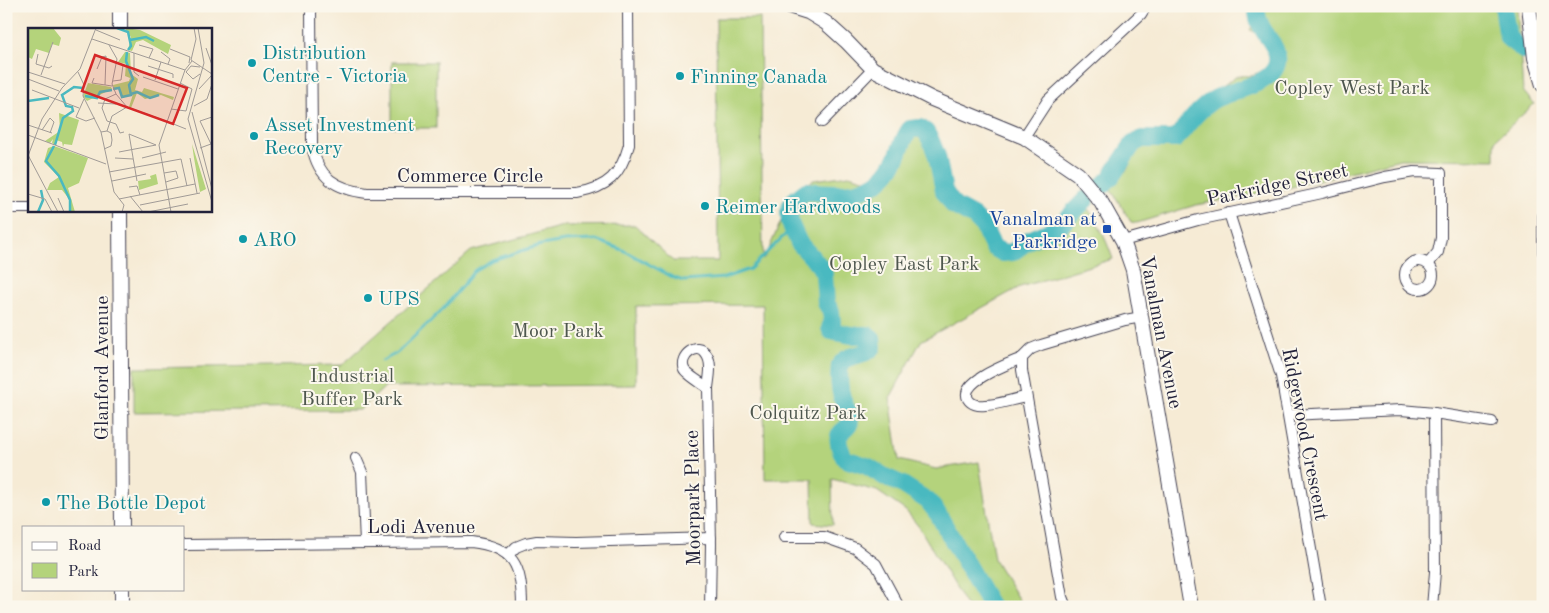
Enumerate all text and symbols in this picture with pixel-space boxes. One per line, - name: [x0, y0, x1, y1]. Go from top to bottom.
- inset map: [28, 28, 211, 211]
- place label: Distribution Centre - Victoria: [262, 44, 408, 87]
- marker: Distribution Centre - Victoria: [246, 57, 258, 69]
- place label: Finning Canada: [690, 68, 828, 88]
- marker: Finning Canada: [674, 70, 686, 82]
- park label: Copley West Park: [1274, 79, 1430, 99]
- place label: Asset Investment Recovery: [264, 116, 415, 159]
- marker: Asset Investment Recovery: [248, 130, 260, 142]
- street label: Parkridge Street: [1205, 161, 1350, 211]
- street label: Commerce Circle: [397, 167, 543, 187]
- place label: Reimer Hardwoods: [715, 198, 881, 218]
- marker: Reimer Hardwoods: [699, 200, 711, 212]
- place label: Vanalman at Parkridge: [988, 210, 1097, 253]
- marker: Vanalman at Parkridge: [1101, 223, 1113, 235]
- place label: ARO: [253, 231, 297, 251]
- marker: ARO: [237, 233, 249, 245]
- street label: Vanalman Avenue: [1135, 254, 1185, 411]
- park label: Copley East Park: [829, 255, 979, 275]
- place label: UPS: [378, 290, 420, 310]
- marker: UPS: [362, 292, 374, 304]
- street label: Glanford Avenue: [93, 296, 113, 440]
- park label: Moor Park: [512, 322, 604, 342]
- street label: Ridgewood Crescent: [1277, 346, 1331, 523]
- park label: Industrial Buffer Park: [301, 367, 403, 410]
- park label: Colquitz Park: [749, 404, 867, 424]
- street label: Moorpark Place: [683, 430, 705, 566]
- place label: The Bottle Depot: [56, 494, 206, 514]
- marker: The Bottle Depot: [40, 496, 52, 508]
- street label: Lodi Avenue: [367, 518, 475, 538]
- legend: [22, 526, 185, 590]
- text: Road: [68, 539, 102, 554]
- text: Park: [68, 565, 99, 580]

